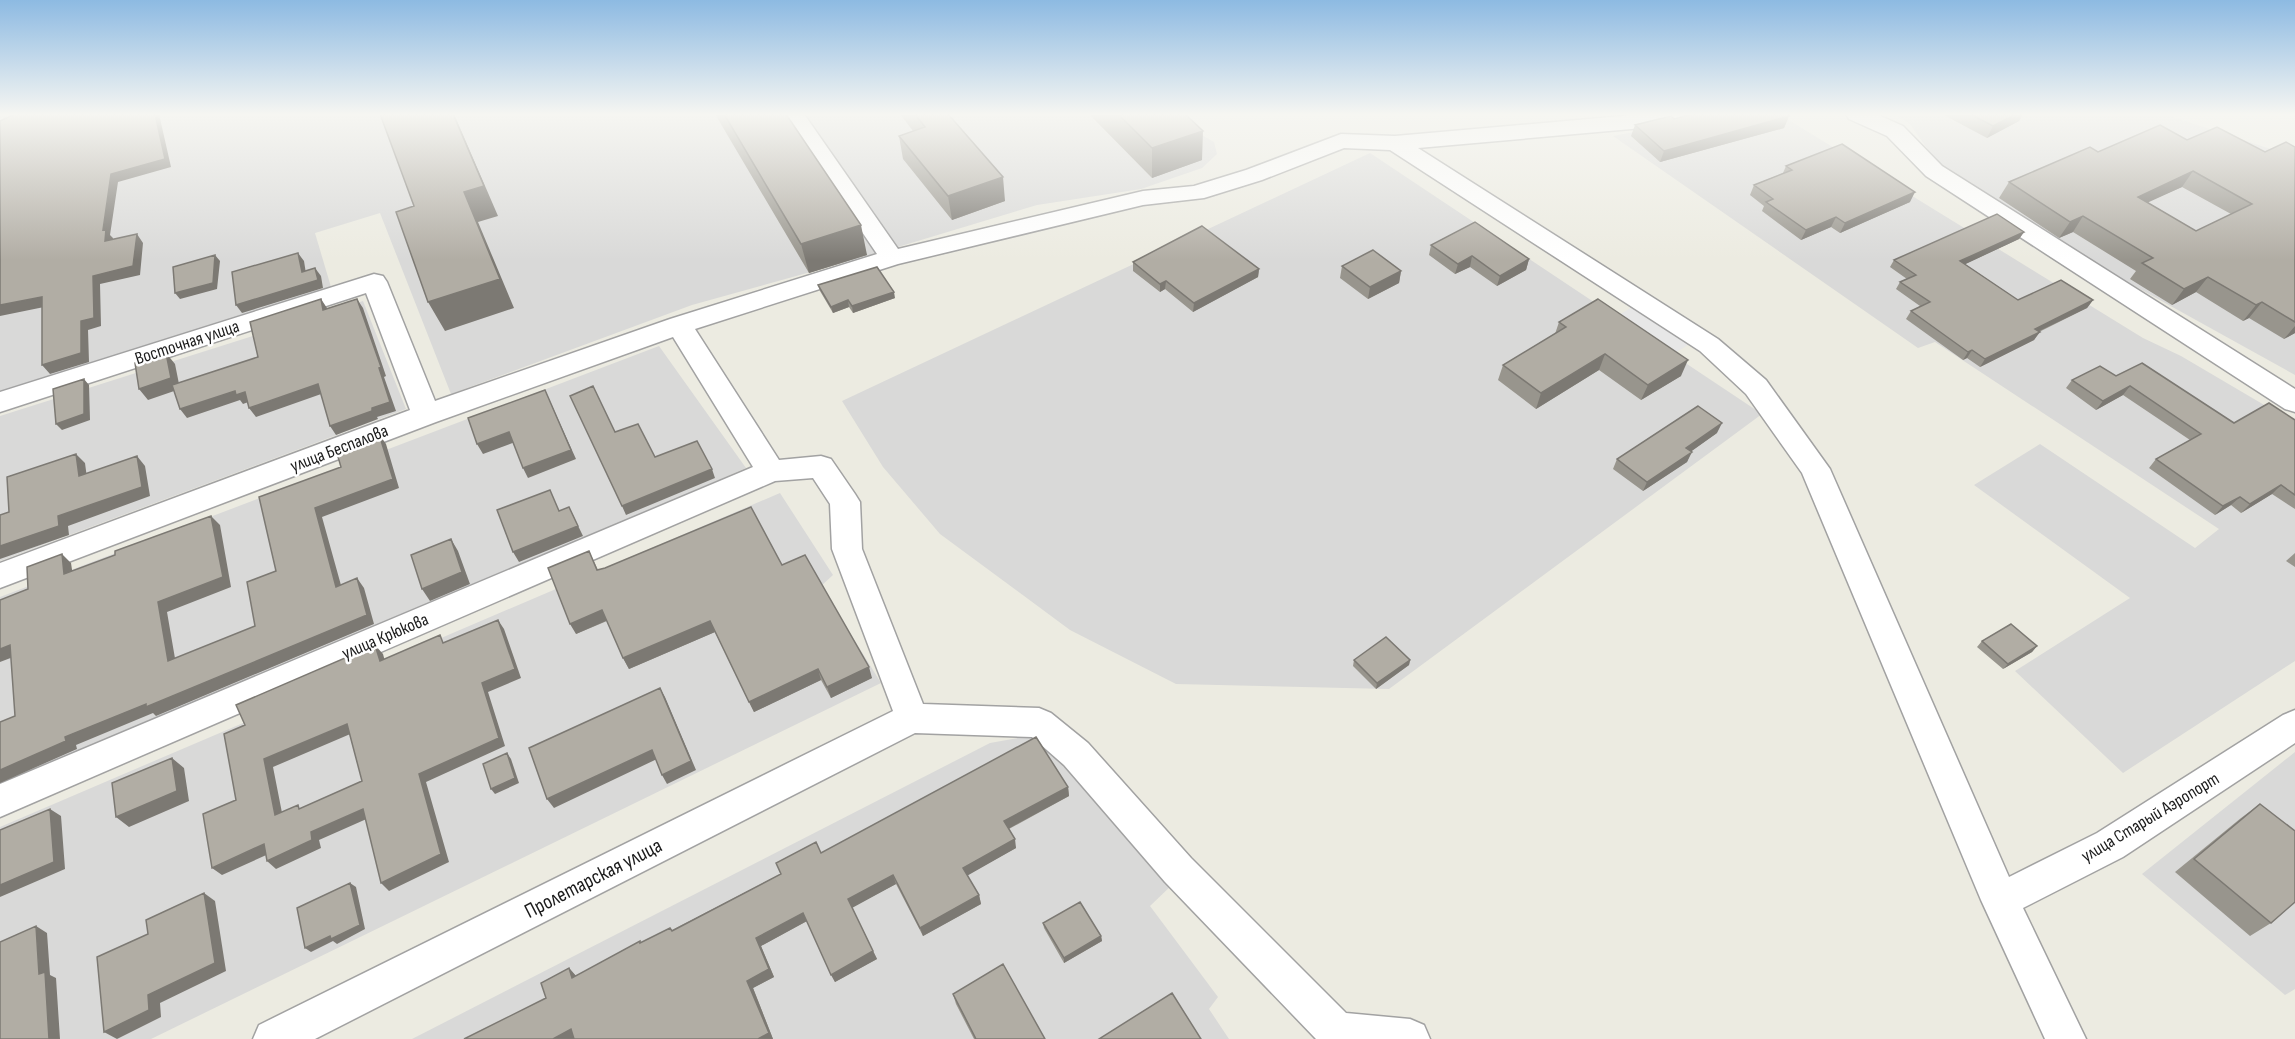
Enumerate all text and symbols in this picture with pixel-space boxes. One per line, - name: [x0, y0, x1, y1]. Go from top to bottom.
- street label: Восточная улица: [132, 316, 242, 369]
- street label: улица Беспалова: [287, 420, 391, 477]
- street label: улица Крюкова: [339, 609, 432, 664]
- street label: улица Старый Аэропорт: [2078, 768, 2223, 867]
- street label: Пролетарская улица: [520, 833, 666, 924]

